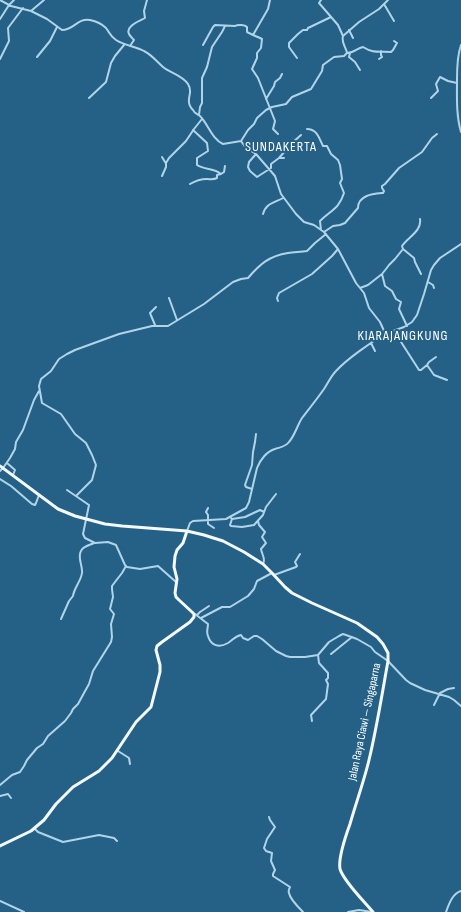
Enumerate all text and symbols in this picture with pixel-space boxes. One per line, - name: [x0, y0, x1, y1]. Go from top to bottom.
- district label: SUNDAKERTA: [245, 139, 317, 155]
- district label: KIARAJANGKUNG: [357, 328, 449, 344]
- street label: Jalan Raya Ciawi — Singaparna: [346, 662, 384, 782]

